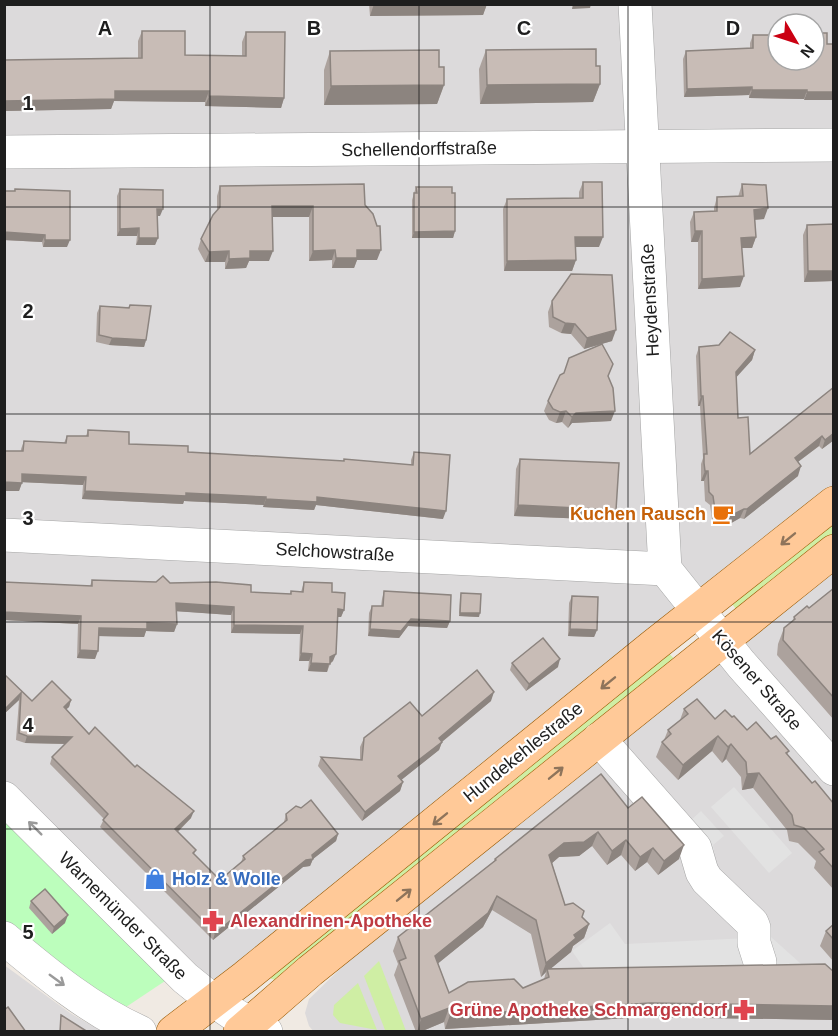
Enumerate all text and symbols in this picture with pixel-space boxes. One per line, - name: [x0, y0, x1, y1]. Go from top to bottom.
- north arrow: [766, 12, 826, 72]
- text: A: [98, 17, 112, 39]
- text: B: [307, 17, 321, 39]
- text: C: [517, 17, 531, 39]
- text: D: [726, 17, 740, 39]
- text: N: [797, 41, 818, 61]
- text: 1: [22, 92, 34, 114]
- street label: Schellendorffstraße: [341, 138, 497, 160]
- street label: Heydenstraße: [637, 243, 663, 357]
- text: 2: [22, 300, 34, 322]
- cafe icon: Kuchen Rausch: [711, 502, 735, 526]
- place label: Kuchen Rausch: [570, 504, 706, 524]
- text: 3: [22, 507, 34, 529]
- one-way arrow: [780, 533, 796, 546]
- street label: Selchowstraße: [275, 539, 395, 565]
- street label: Kösener Straße: [708, 626, 806, 734]
- one-way arrow: [601, 676, 616, 690]
- street label: Hundekehlestraße: [460, 698, 586, 806]
- text: 4: [22, 714, 34, 736]
- one-way arrow: [548, 766, 564, 779]
- one-way arrow: [433, 812, 448, 826]
- one-way arrow: [28, 821, 43, 836]
- street label: Warnemünder Straße: [55, 848, 191, 984]
- shop icon: Holz & Wolle: [143, 867, 167, 891]
- place label: Holz & Wolle: [172, 869, 281, 889]
- one-way arrow: [396, 888, 411, 902]
- pharmacy icon: Alexandrinen-Apotheke: [201, 909, 225, 933]
- place label: Alexandrinen-Apotheke: [230, 911, 432, 931]
- text: 5: [22, 921, 34, 943]
- one-way arrow: [48, 974, 64, 986]
- pharmacy icon: Grüne Apotheke Schmargendorf: [732, 998, 756, 1022]
- place label: Grüne Apotheke Schmargendorf: [450, 1000, 728, 1020]

